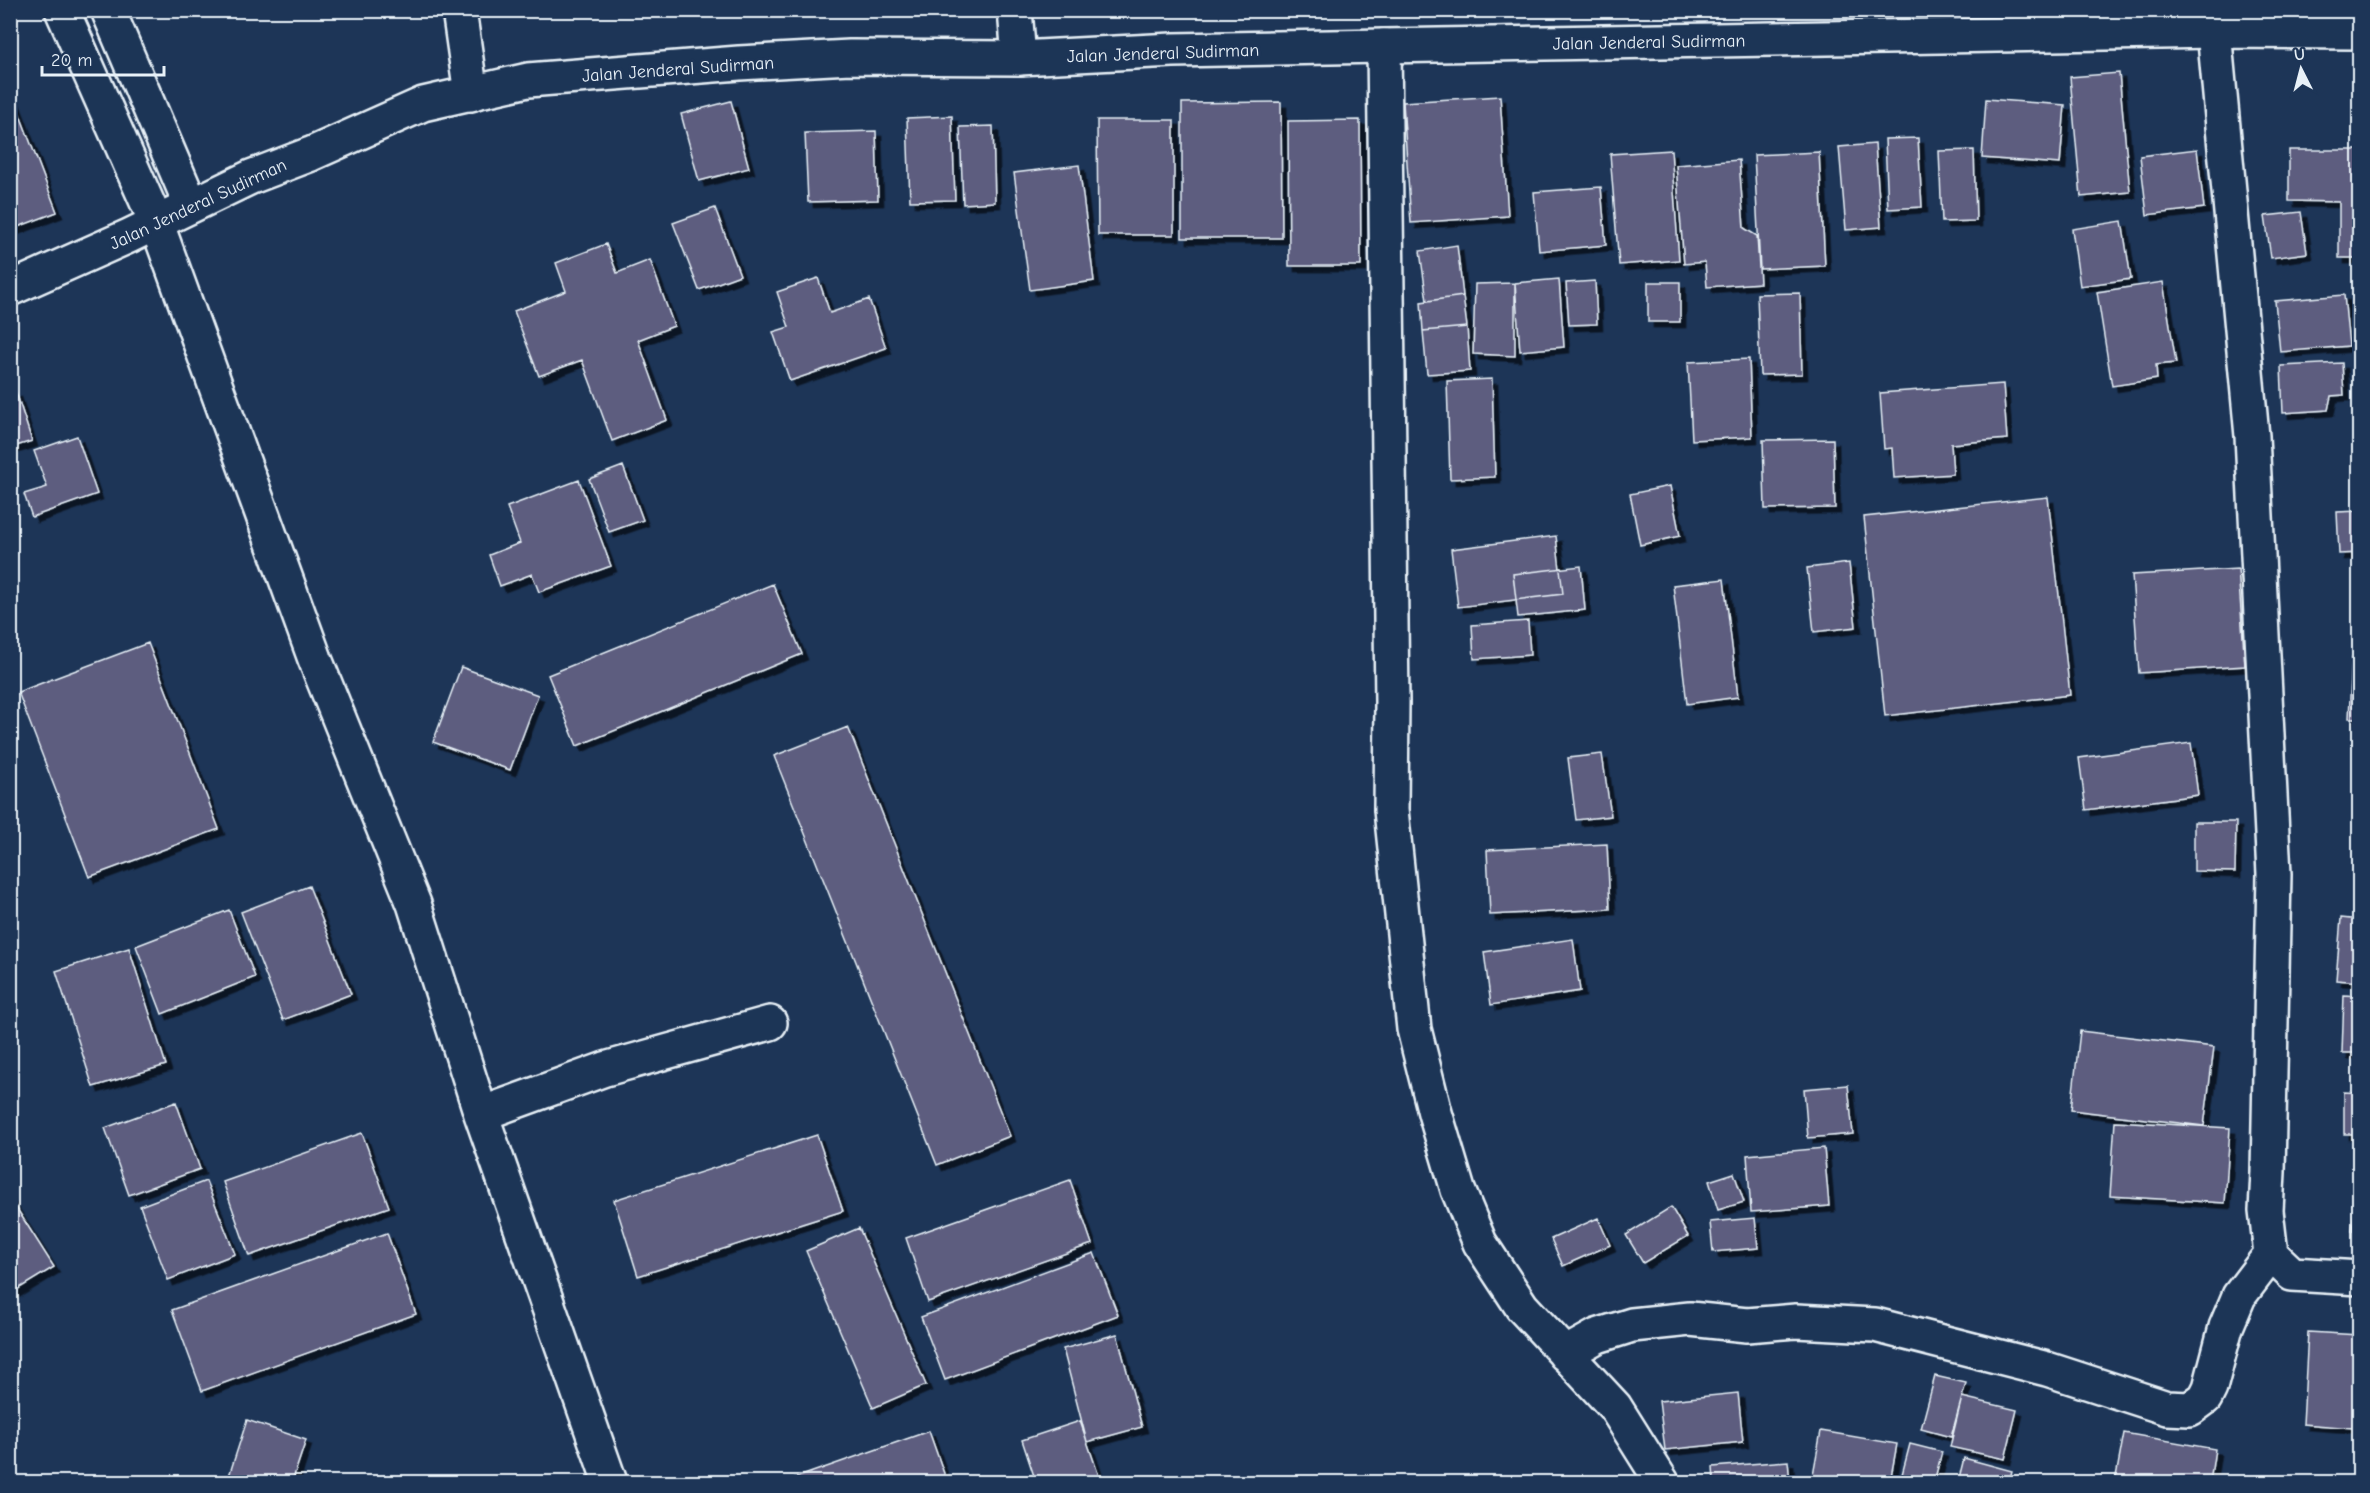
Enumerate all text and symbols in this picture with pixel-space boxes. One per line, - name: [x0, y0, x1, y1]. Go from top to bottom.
- street label: Jalan Jenderal Sudirman: [1553, 30, 1745, 55]
- scale bar: [42, 39, 164, 77]
- north arrow: [2271, 39, 2331, 99]
- street label: Jalan Jenderal Sudirman: [1066, 40, 1260, 67]
- text: U: [2293, 46, 2306, 65]
- text: 20 m: [51, 50, 92, 71]
- street label: Jalan Jenderal Sudirman: [581, 52, 775, 87]
- street label: Jalan Jenderal Sudirman: [107, 154, 290, 255]

